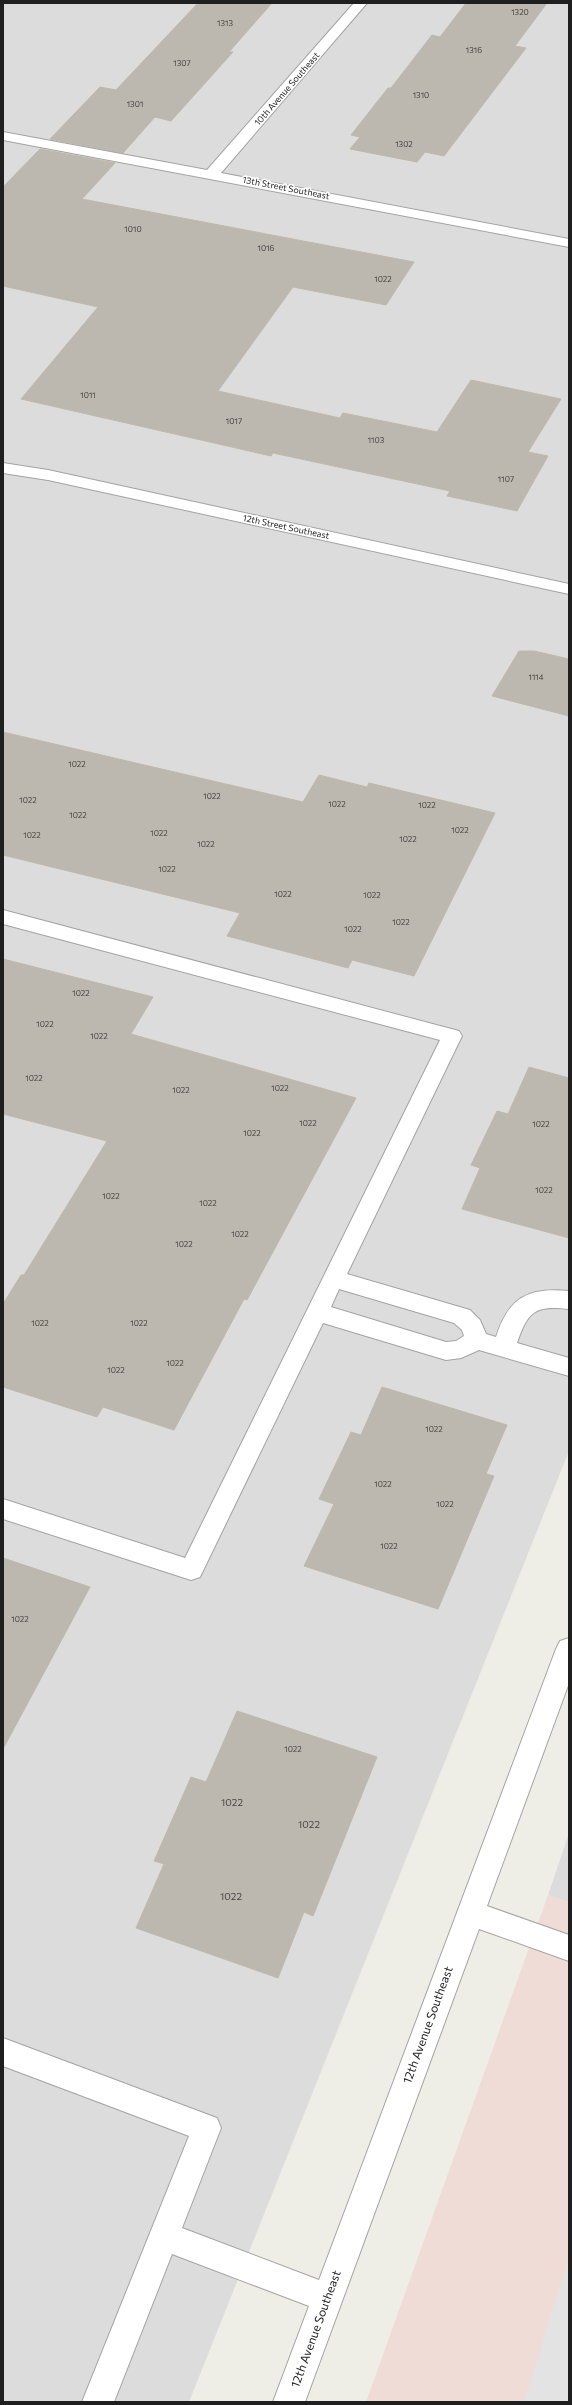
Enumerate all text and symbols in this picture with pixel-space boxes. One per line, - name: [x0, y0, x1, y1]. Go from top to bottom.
- house number: 1320: [511, 7, 529, 17]
- house number: 1313: [217, 18, 233, 28]
- house number: 1316: [466, 45, 482, 55]
- street label: 10th Avenue Southeast: [252, 49, 322, 128]
- house number: 1307: [173, 58, 191, 68]
- house number: 1310: [413, 90, 429, 100]
- house number: 1301: [127, 99, 143, 109]
- house number: 1302: [395, 139, 413, 149]
- street label: 13th Street Southeast: [242, 174, 331, 201]
- house number: 1010: [124, 224, 142, 234]
- house number: 1016: [258, 243, 275, 253]
- house number: 1022: [374, 274, 392, 284]
- house number: 1011: [80, 390, 96, 400]
- house number: 1017: [226, 416, 242, 426]
- house number: 1103: [368, 435, 385, 445]
- house number: 1107: [498, 474, 514, 484]
- street label: 12th Street Southeast: [242, 512, 331, 541]
- house number: 1114: [528, 672, 544, 682]
- house number: 1022: [68, 759, 86, 769]
- house number: 1022: [203, 791, 221, 801]
- house number: 1022: [19, 795, 37, 805]
- house number: 1022: [328, 799, 346, 809]
- house number: 1022: [418, 800, 436, 810]
- house number: 1022: [69, 810, 87, 820]
- house number: 1022: [451, 825, 469, 835]
- house number: 1022: [150, 828, 168, 838]
- house number: 1022: [23, 830, 41, 840]
- house number: 1022: [399, 834, 417, 844]
- house number: 1022: [197, 839, 215, 849]
- house number: 1022: [158, 864, 176, 874]
- house number: 1022: [274, 889, 292, 899]
- house number: 1022: [363, 890, 381, 900]
- house number: 1022: [392, 917, 410, 927]
- house number: 1022: [344, 924, 362, 934]
- house number: 1022: [72, 988, 90, 998]
- house number: 1022: [36, 1019, 54, 1029]
- house number: 1022: [90, 1031, 108, 1041]
- house number: 1022: [25, 1073, 43, 1083]
- house number: 1022: [271, 1083, 289, 1093]
- house number: 1022: [172, 1085, 190, 1095]
- house number: 1022: [299, 1118, 317, 1128]
- house number: 1022: [532, 1119, 550, 1129]
- house number: 1022: [243, 1128, 261, 1138]
- house number: 1022: [535, 1185, 553, 1195]
- house number: 1022: [102, 1191, 120, 1201]
- house number: 1022: [199, 1198, 217, 1208]
- house number: 1022: [231, 1229, 249, 1239]
- house number: 1022: [175, 1239, 193, 1249]
- house number: 1022: [31, 1318, 49, 1328]
- house number: 1022: [130, 1318, 148, 1328]
- house number: 1022: [166, 1358, 184, 1368]
- house number: 1022: [107, 1365, 125, 1375]
- house number: 1022: [425, 1424, 443, 1434]
- house number: 1022: [374, 1479, 392, 1489]
- house number: 1022: [436, 1499, 454, 1509]
- house number: 1022: [380, 1541, 398, 1551]
- house number: 1022: [11, 1614, 29, 1624]
- house number: 1022: [284, 1744, 302, 1754]
- house number: 1022: [221, 1796, 243, 1808]
- house number: 1022: [298, 1818, 320, 1830]
- house number: 1022: [220, 1890, 242, 1902]
- street label: 12th Avenue Southeast: [399, 1964, 455, 2085]
- street label: 12th Avenue Southeast: [287, 2268, 343, 2389]

